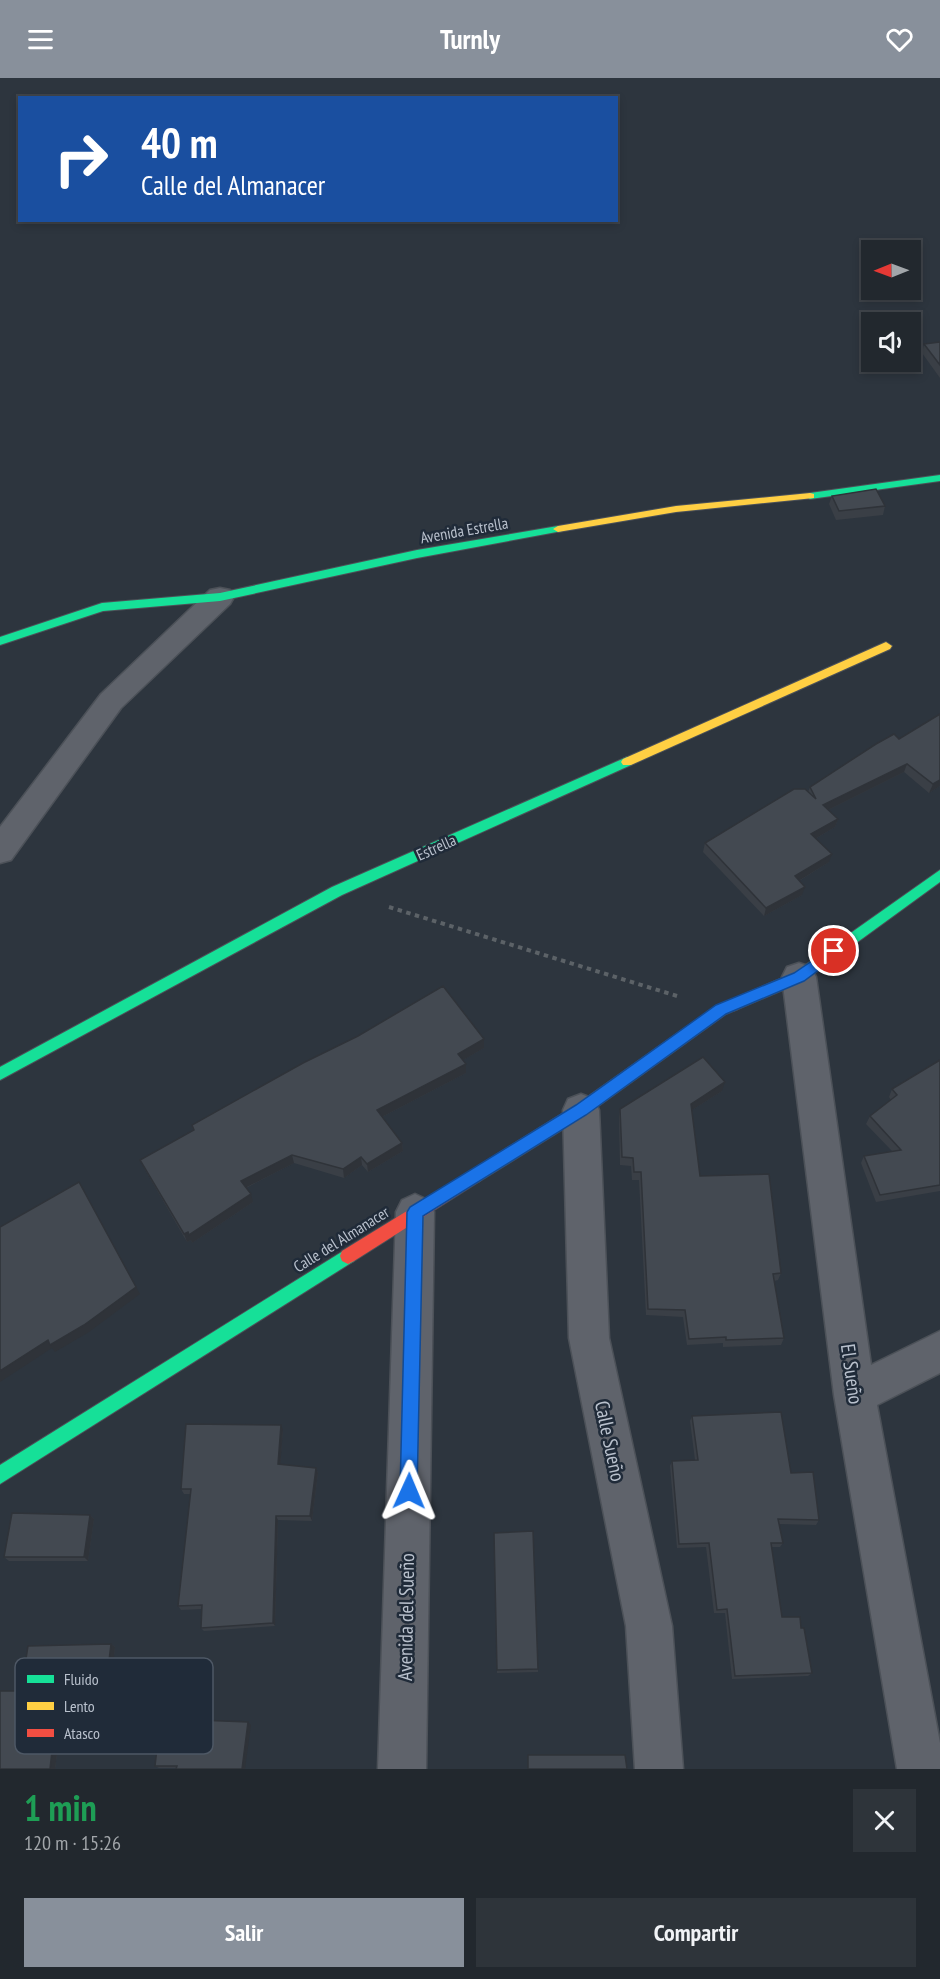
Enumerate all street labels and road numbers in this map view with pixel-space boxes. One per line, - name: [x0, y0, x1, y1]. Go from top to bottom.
- street label: Avenida Estrella: [419, 512, 509, 548]
- street label: Estrella: [413, 829, 459, 865]
- street label: Calle del Almanacer: [289, 1201, 393, 1276]
- street label: El Sueño: [835, 1342, 869, 1406]
- street label: Calle Sueño: [589, 1398, 631, 1484]
- street label: Avenida del Sueño: [392, 1553, 420, 1681]

